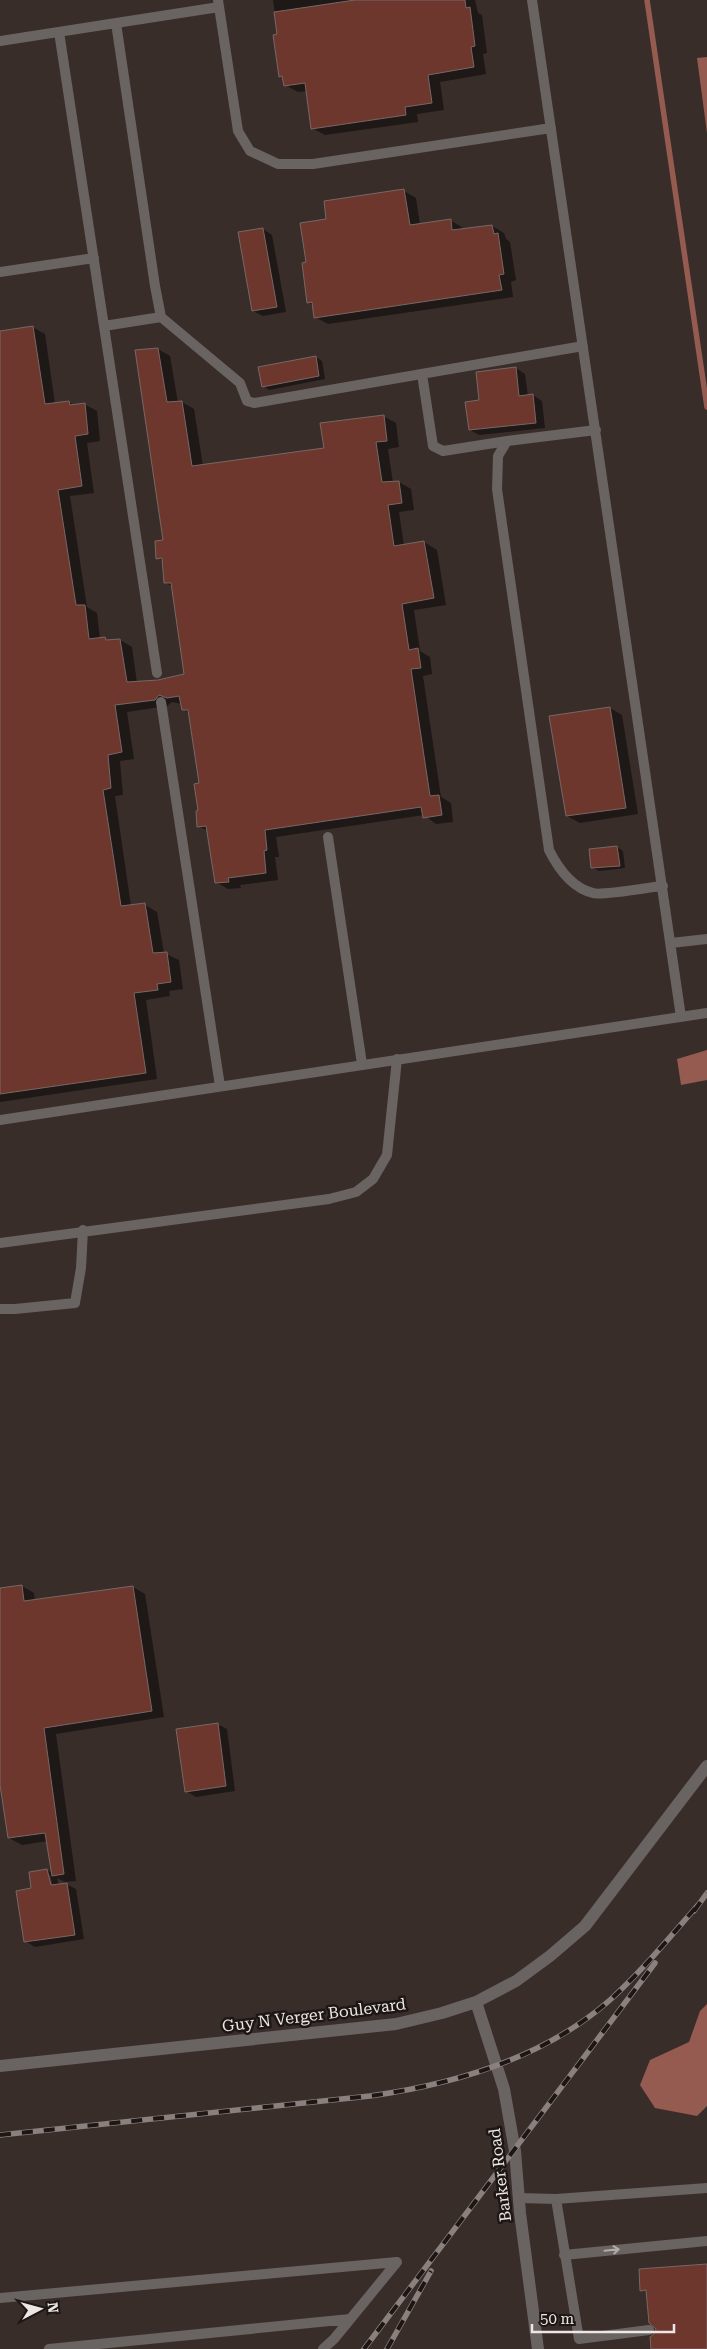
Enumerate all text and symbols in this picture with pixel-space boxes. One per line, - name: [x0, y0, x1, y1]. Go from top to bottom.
- street label: Guy N Verger Boulevard: [221, 1994, 407, 2036]
- street label: Barker Road: [485, 2127, 515, 2223]
- one-way arrow: [604, 2246, 620, 2255]
- north arrow: [15, 2284, 65, 2334]
- text: N: [44, 2301, 61, 2314]
- scale bar: [532, 2302, 674, 2334]
- text: 50 m: [540, 2310, 575, 2328]

